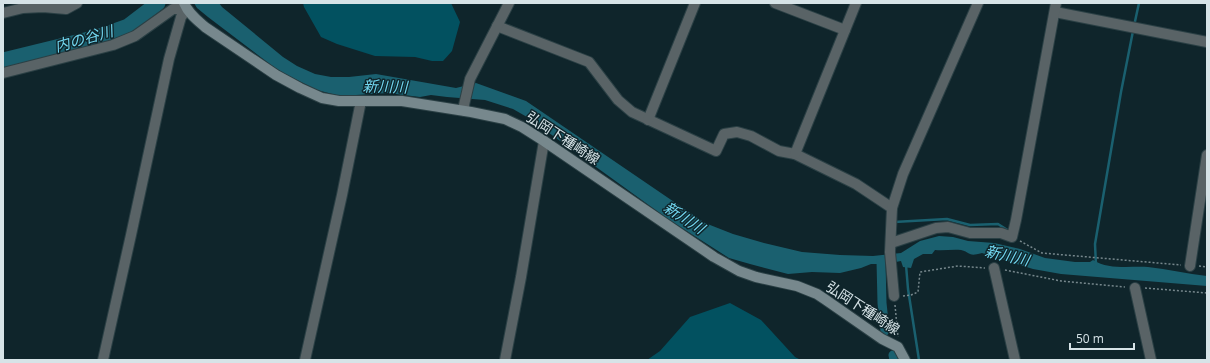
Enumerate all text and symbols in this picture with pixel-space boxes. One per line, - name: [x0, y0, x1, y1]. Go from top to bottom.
- water label: 内の谷川: [52, 20, 117, 56]
- water label: 新川川: [362, 76, 410, 96]
- street label: 弘岡下種崎線: [523, 107, 604, 168]
- water label: 新川川: [660, 197, 711, 239]
- water label: 新川川: [983, 240, 1033, 270]
- street label: 弘岡下種崎線: [823, 277, 904, 338]
- scale bar: [1070, 325, 1134, 351]
- text: 50 m: [1076, 330, 1104, 347]

